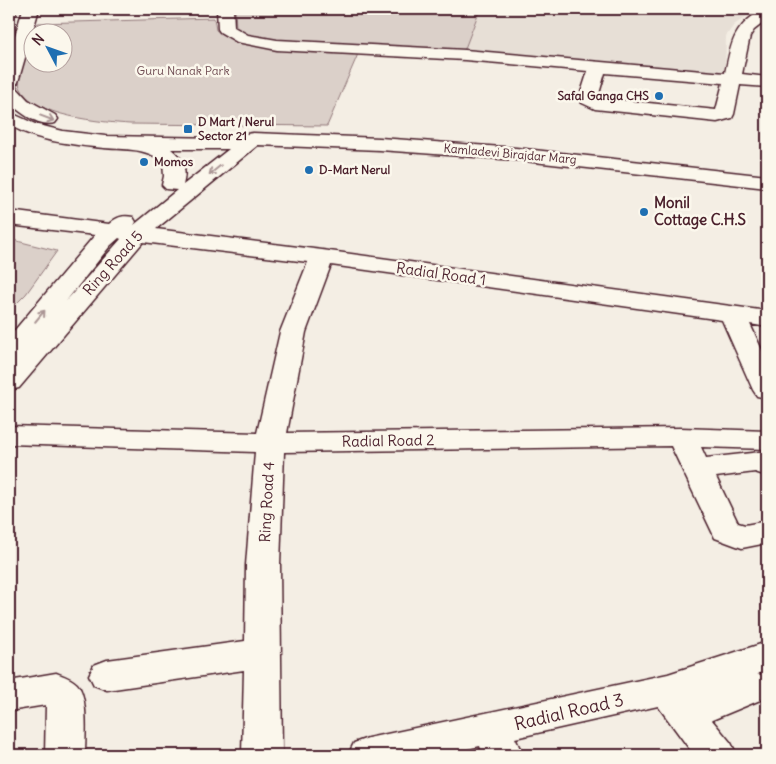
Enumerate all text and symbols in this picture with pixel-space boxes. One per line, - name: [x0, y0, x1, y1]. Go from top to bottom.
- north arrow: [22, 22, 72, 72]
- text: N: [28, 30, 48, 49]
- park label: Guru Nanak Park: [136, 63, 230, 78]
- place label: Safal Ganga CHS: [557, 88, 649, 104]
- marker: Safal Ganga CHS: [653, 90, 665, 102]
- one-way arrow: [39, 114, 54, 123]
- place label: D Mart / Nerul Sector 21: [198, 114, 274, 143]
- marker: D Mart / Nerul Sector 21: [182, 123, 194, 135]
- street label: Kamladevi Birajdar Marg: [443, 140, 577, 167]
- place label: Momos: [154, 154, 194, 169]
- marker: Momos: [138, 156, 150, 168]
- place label: D-Mart Nerul: [319, 162, 391, 177]
- one-way arrow: [209, 164, 222, 175]
- marker: D-Mart Nerul: [303, 164, 315, 176]
- place label: Monil Cottage C.H.S: [654, 193, 746, 230]
- marker: Monil Cottage C.H.S: [638, 206, 650, 218]
- street label: Ring Road 5: [79, 226, 147, 299]
- street label: Radial Road 1: [395, 258, 487, 289]
- one-way arrow: [34, 310, 45, 323]
- street label: Radial Road 2: [342, 430, 434, 451]
- street label: Ring Road 4: [255, 461, 278, 543]
- street label: Radial Road 3: [512, 688, 626, 735]

